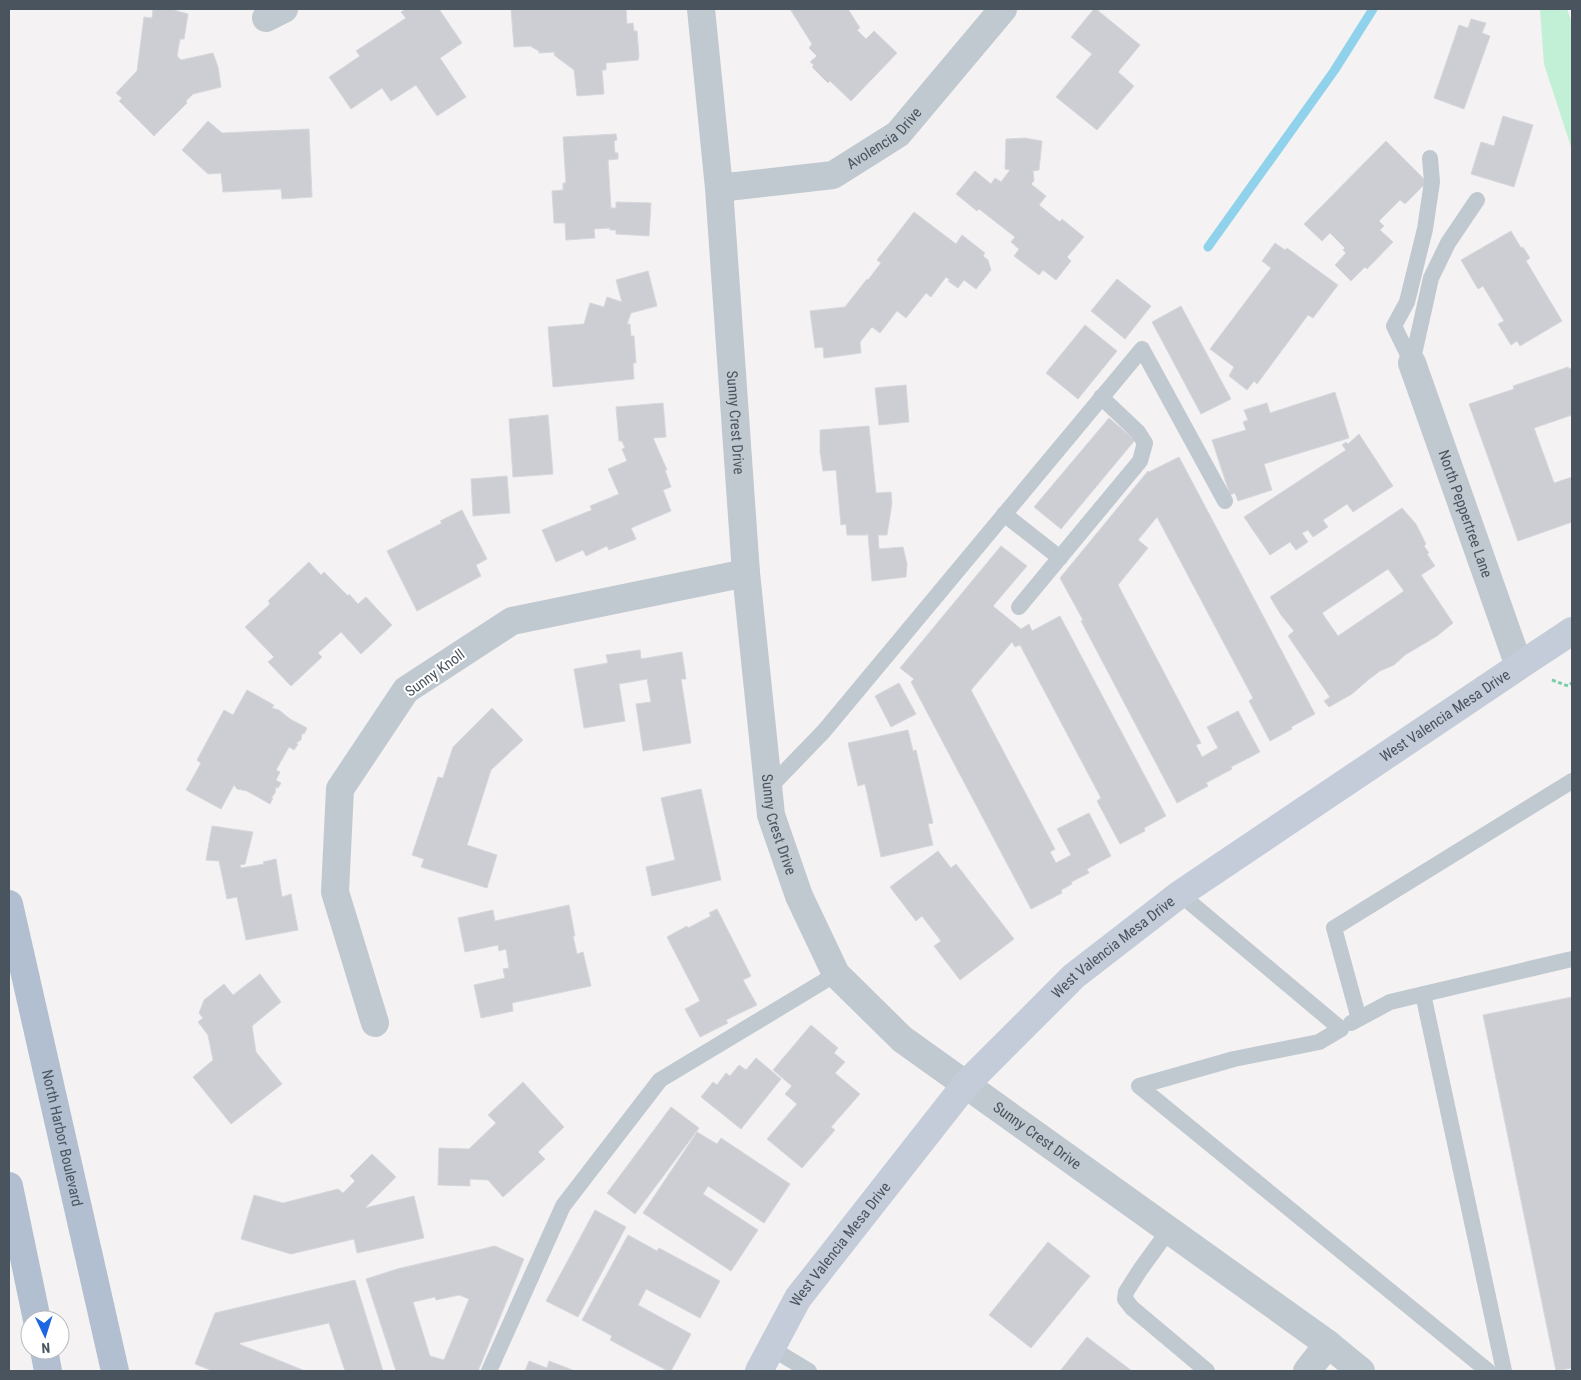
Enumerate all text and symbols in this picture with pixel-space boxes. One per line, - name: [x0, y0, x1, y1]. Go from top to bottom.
- street label: Avolencia Drive: [843, 104, 925, 173]
- street label: Sunny Crest Drive: [723, 370, 748, 475]
- street label: North Peppertree Lane: [1434, 448, 1496, 580]
- street label: Sunny Knoll: [402, 645, 468, 701]
- street label: West Valencia Mesa Drive: [1377, 666, 1513, 766]
- street label: Sunny Crest Drive: [758, 773, 800, 877]
- street label: West Valencia Mesa Drive: [1048, 892, 1178, 1002]
- street label: North Harbor Boulevard: [38, 1068, 86, 1208]
- street label: Sunny Crest Drive: [990, 1098, 1085, 1173]
- street label: West Valencia Mesa Drive: [786, 1179, 894, 1309]
- north arrow: [20, 1310, 70, 1360]
- text: N: [41, 1340, 51, 1356]

